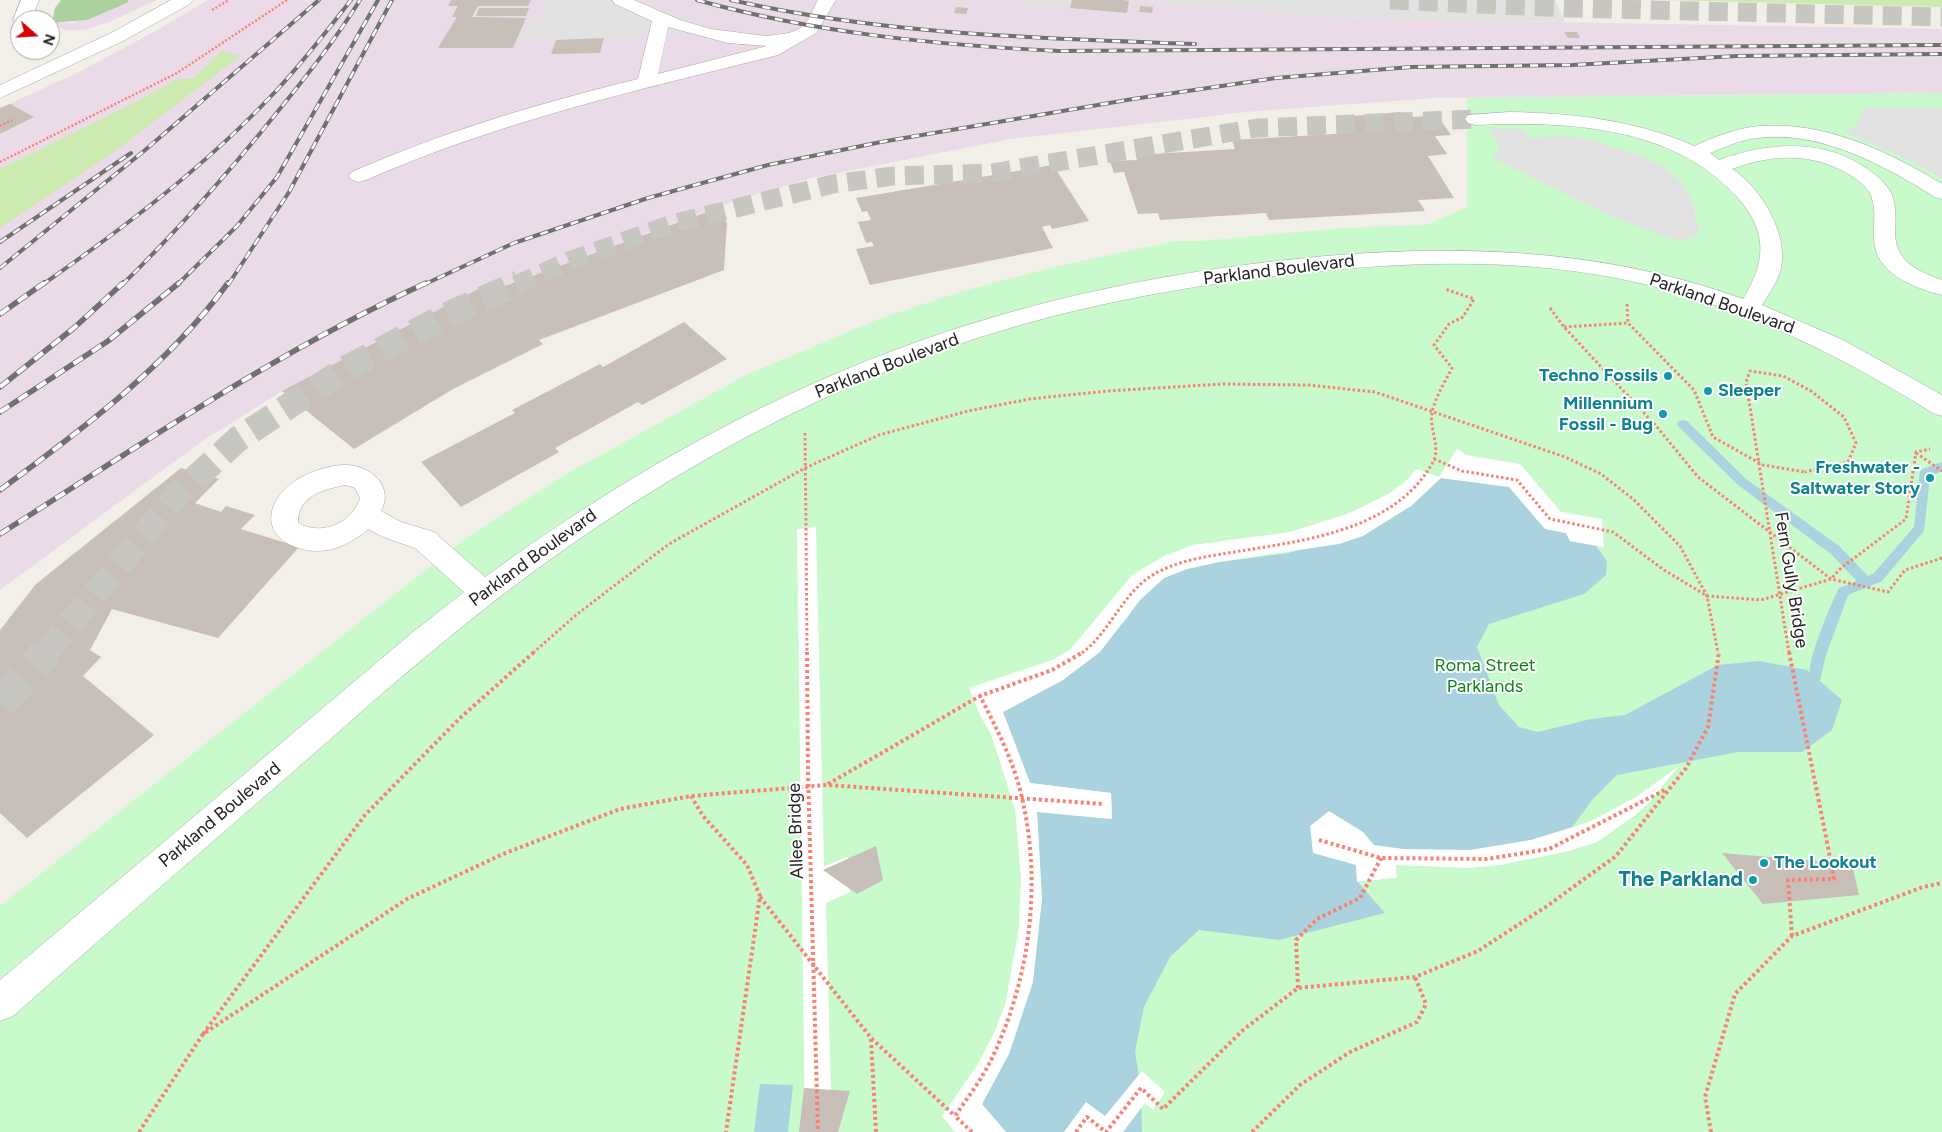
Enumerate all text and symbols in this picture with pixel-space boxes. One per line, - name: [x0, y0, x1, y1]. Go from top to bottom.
- north arrow: [10, 10, 60, 60]
- text: N: [39, 32, 59, 48]
- street label: Parkland Boulevard: [1202, 250, 1356, 290]
- street label: Parkland Boulevard: [1646, 269, 1798, 339]
- street label: Parkland Boulevard: [812, 329, 962, 403]
- place label: Techno Fossils: [1539, 365, 1658, 387]
- marker: Techno Fossils: [1662, 370, 1674, 382]
- place label: Sleeper: [1718, 380, 1781, 402]
- marker: Sleeper: [1702, 385, 1714, 397]
- place label: Millennium Fossil - Bug: [1559, 393, 1653, 436]
- marker: Millennium Fossil - Bug: [1657, 408, 1669, 420]
- place label: Freshwater - Saltwater Story: [1790, 457, 1920, 499]
- marker: Freshwater - Saltwater Story: [1924, 472, 1936, 484]
- street label: Parkland Boulevard: [465, 504, 601, 612]
- street label: Fern Gully Bridge: [1770, 510, 1812, 650]
- park label: Roma Street Parklands: [1434, 655, 1536, 698]
- street label: Parkland Boulevard: [155, 758, 285, 872]
- street label: Allee Bridge: [784, 782, 808, 880]
- place label: The Lookout: [1774, 852, 1877, 874]
- marker: The Lookout: [1758, 857, 1770, 869]
- place label: The Parkland: [1618, 867, 1743, 893]
- marker: The Parkland: [1747, 874, 1759, 886]

